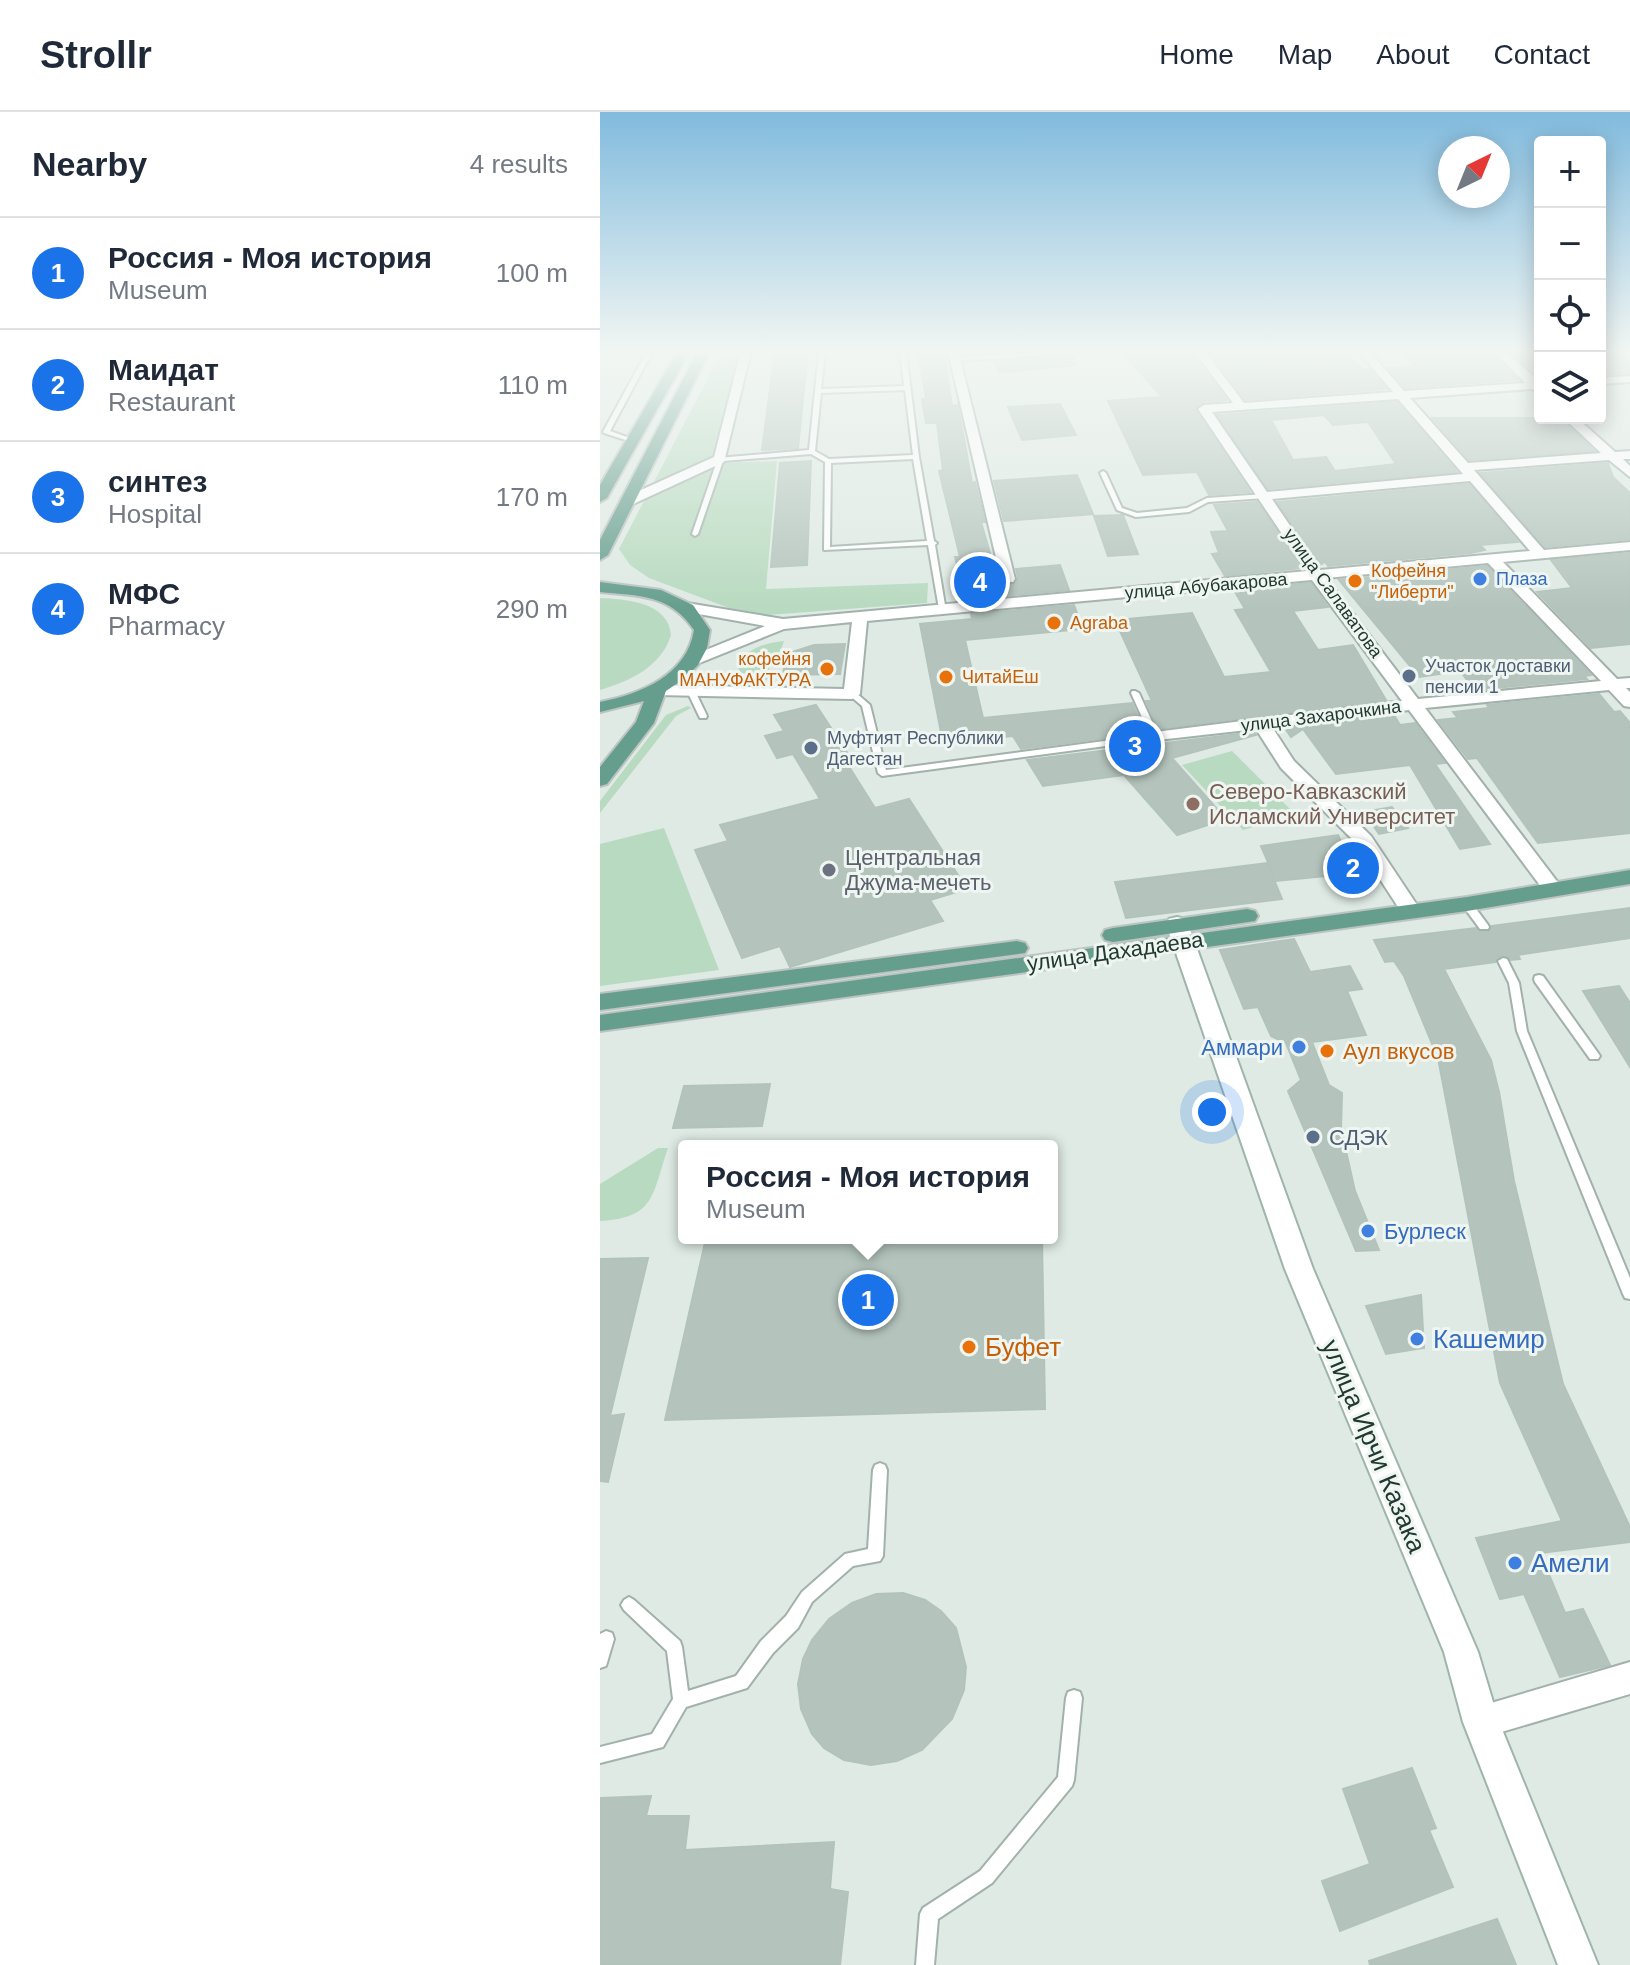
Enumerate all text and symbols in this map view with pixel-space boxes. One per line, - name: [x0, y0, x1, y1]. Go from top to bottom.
- text: Strollr: [40, 34, 152, 76]
- text: Home: [1159, 39, 1234, 70]
- text: Map: [1278, 39, 1332, 70]
- text: About: [1376, 39, 1450, 70]
- text: Contact: [1494, 39, 1590, 70]
- north arrow: [1438, 136, 1510, 208]
- map controls: [1534, 136, 1606, 424]
- button: +: [1534, 136, 1606, 208]
- text: Nearby: [32, 145, 147, 183]
- text: 4 results: [470, 149, 568, 179]
- button: −: [1534, 208, 1606, 280]
- text: Россия - Моя история: [108, 241, 432, 274]
- text: 1: [51, 258, 65, 288]
- text: 100 m: [496, 258, 568, 288]
- text: Museum: [108, 275, 208, 305]
- button: locate: [1534, 280, 1606, 352]
- button: layers: [1534, 352, 1606, 424]
- text: Маидат: [108, 353, 219, 386]
- text: 2: [51, 370, 65, 400]
- text: 110 m: [498, 370, 568, 400]
- text: Restaurant: [108, 387, 235, 417]
- text: синтез: [108, 465, 208, 498]
- text: 3: [51, 482, 65, 512]
- text: 170 m: [496, 482, 568, 512]
- text: Hospital: [108, 499, 202, 529]
- street label: улица Салаватова: [1279, 525, 1387, 662]
- pin: 4: [954, 552, 1006, 612]
- place label: Кофейня "Либерти": [1371, 561, 1454, 602]
- street label: улица Абубакарова: [1124, 569, 1289, 603]
- place label: Плаза: [1496, 569, 1549, 589]
- marker: Плаза: [1471, 570, 1489, 588]
- marker: Кофейня "Либерти": [1346, 572, 1364, 590]
- text: МФС: [108, 577, 180, 610]
- text: 4: [51, 594, 65, 624]
- text: 290 m: [496, 594, 568, 624]
- text: Pharmacy: [108, 611, 225, 641]
- place label: Agraba: [1070, 613, 1129, 633]
- marker: Agraba: [1045, 614, 1063, 632]
- place label: кофейня МАНУФАКТУРА: [679, 649, 811, 690]
- place label: Участок доставки пенсии 1: [1425, 656, 1571, 697]
- marker: кофейня МАНУФАКТУРА: [818, 660, 836, 678]
- place label: ЧитайЕш: [962, 667, 1039, 687]
- marker: Участок доставки пенсии 1: [1400, 667, 1418, 685]
- marker: ЧитайЕш: [937, 668, 955, 686]
- street label: улица Захарочкина: [1240, 696, 1403, 736]
- pin: 3: [1109, 716, 1161, 776]
- place label: Муфтият Республики Дагестан: [827, 728, 1004, 769]
- marker: Муфтият Республики Дагестан: [802, 739, 820, 757]
- place label: Северо-Кавказский Исламский Университет: [1209, 779, 1455, 829]
- marker: Северо-Кавказский Исламский Университет: [1184, 795, 1202, 813]
- pin: 2: [1327, 838, 1379, 898]
- place label: Центральная Джума-мечеть: [845, 845, 991, 895]
- marker: Центральная Джума-мечеть: [820, 861, 838, 879]
- street label: улица Дахадаева: [1025, 927, 1206, 976]
- place label: Аммари: [1201, 1035, 1283, 1060]
- marker: Аммари: [1290, 1038, 1308, 1056]
- place label: Аул вкусов: [1343, 1039, 1454, 1064]
- marker: Аул вкусов: [1318, 1042, 1336, 1060]
- your location: [1192, 1092, 1232, 1132]
- place label: СДЭК: [1329, 1125, 1388, 1150]
- marker: СДЭК: [1304, 1128, 1322, 1146]
- popup: [678, 1140, 1058, 1244]
- text: Россия - Моя история: [706, 1160, 1030, 1193]
- text: Museum: [706, 1194, 806, 1224]
- place label: Бурлеск: [1384, 1219, 1466, 1244]
- marker: Бурлеск: [1359, 1222, 1377, 1240]
- pin: 1: [842, 1270, 894, 1330]
- place label: Кашемир: [1433, 1324, 1545, 1354]
- marker: Кашемир: [1408, 1330, 1426, 1348]
- place label: Буфет: [985, 1332, 1061, 1362]
- street label: улица Ирчи Казака: [1316, 1335, 1433, 1558]
- marker: Буфет: [960, 1338, 978, 1356]
- place label: Амели: [1531, 1548, 1610, 1578]
- marker: Амели: [1506, 1554, 1524, 1572]

